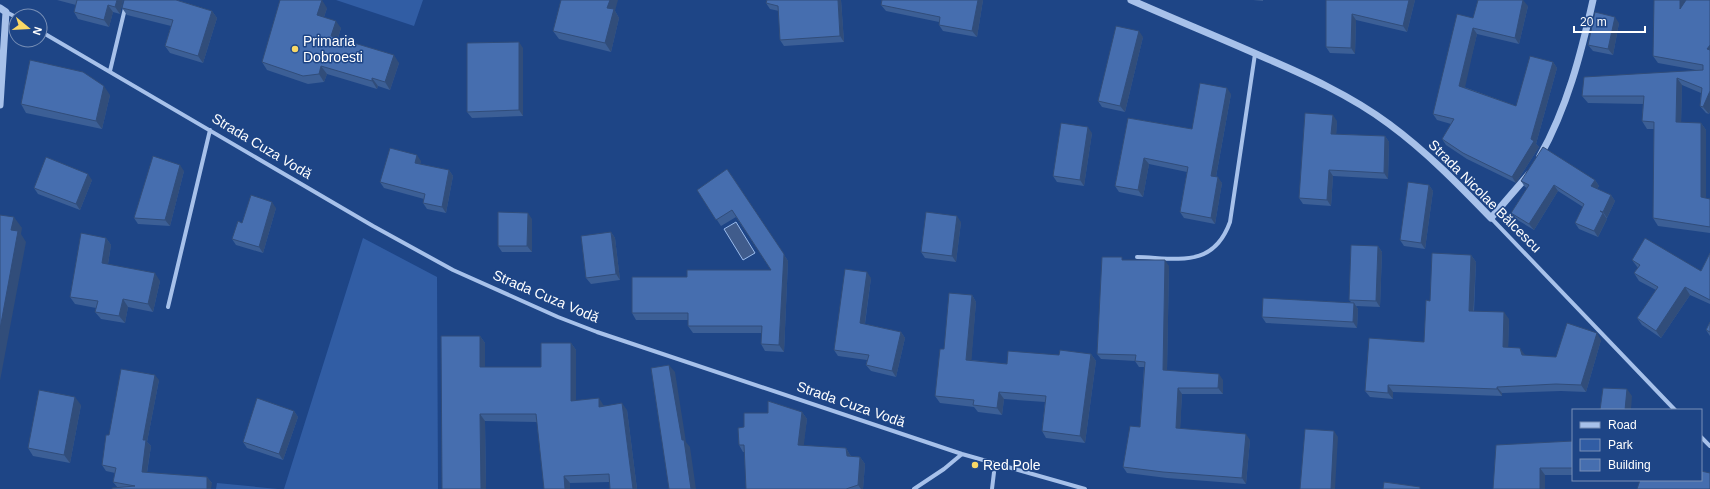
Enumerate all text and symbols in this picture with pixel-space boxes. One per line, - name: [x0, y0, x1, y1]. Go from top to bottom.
- north arrow: [8, 8, 48, 48]
- scale bar: [1574, 8, 1645, 34]
- text: 20 m: [1580, 15, 1607, 29]
- text: N: [31, 25, 44, 37]
- place label: Primaria Dobroesti: [303, 33, 363, 65]
- marker: Primaria Dobroesti: [290, 44, 300, 54]
- street label: Strada Cuza Vodă: [209, 110, 315, 182]
- street label: Strada Nicolae Bălcescu: [1425, 136, 1545, 256]
- street label: Strada Cuza Vodă: [491, 266, 602, 326]
- street label: Strada Cuza Vodă: [795, 378, 908, 430]
- legend: [1572, 409, 1702, 481]
- text: Road: [1608, 418, 1637, 432]
- text: Park: [1608, 438, 1634, 452]
- place label: Red Pole: [983, 457, 1041, 473]
- text: Building: [1608, 458, 1651, 472]
- marker: Red Pole: [970, 460, 980, 470]

